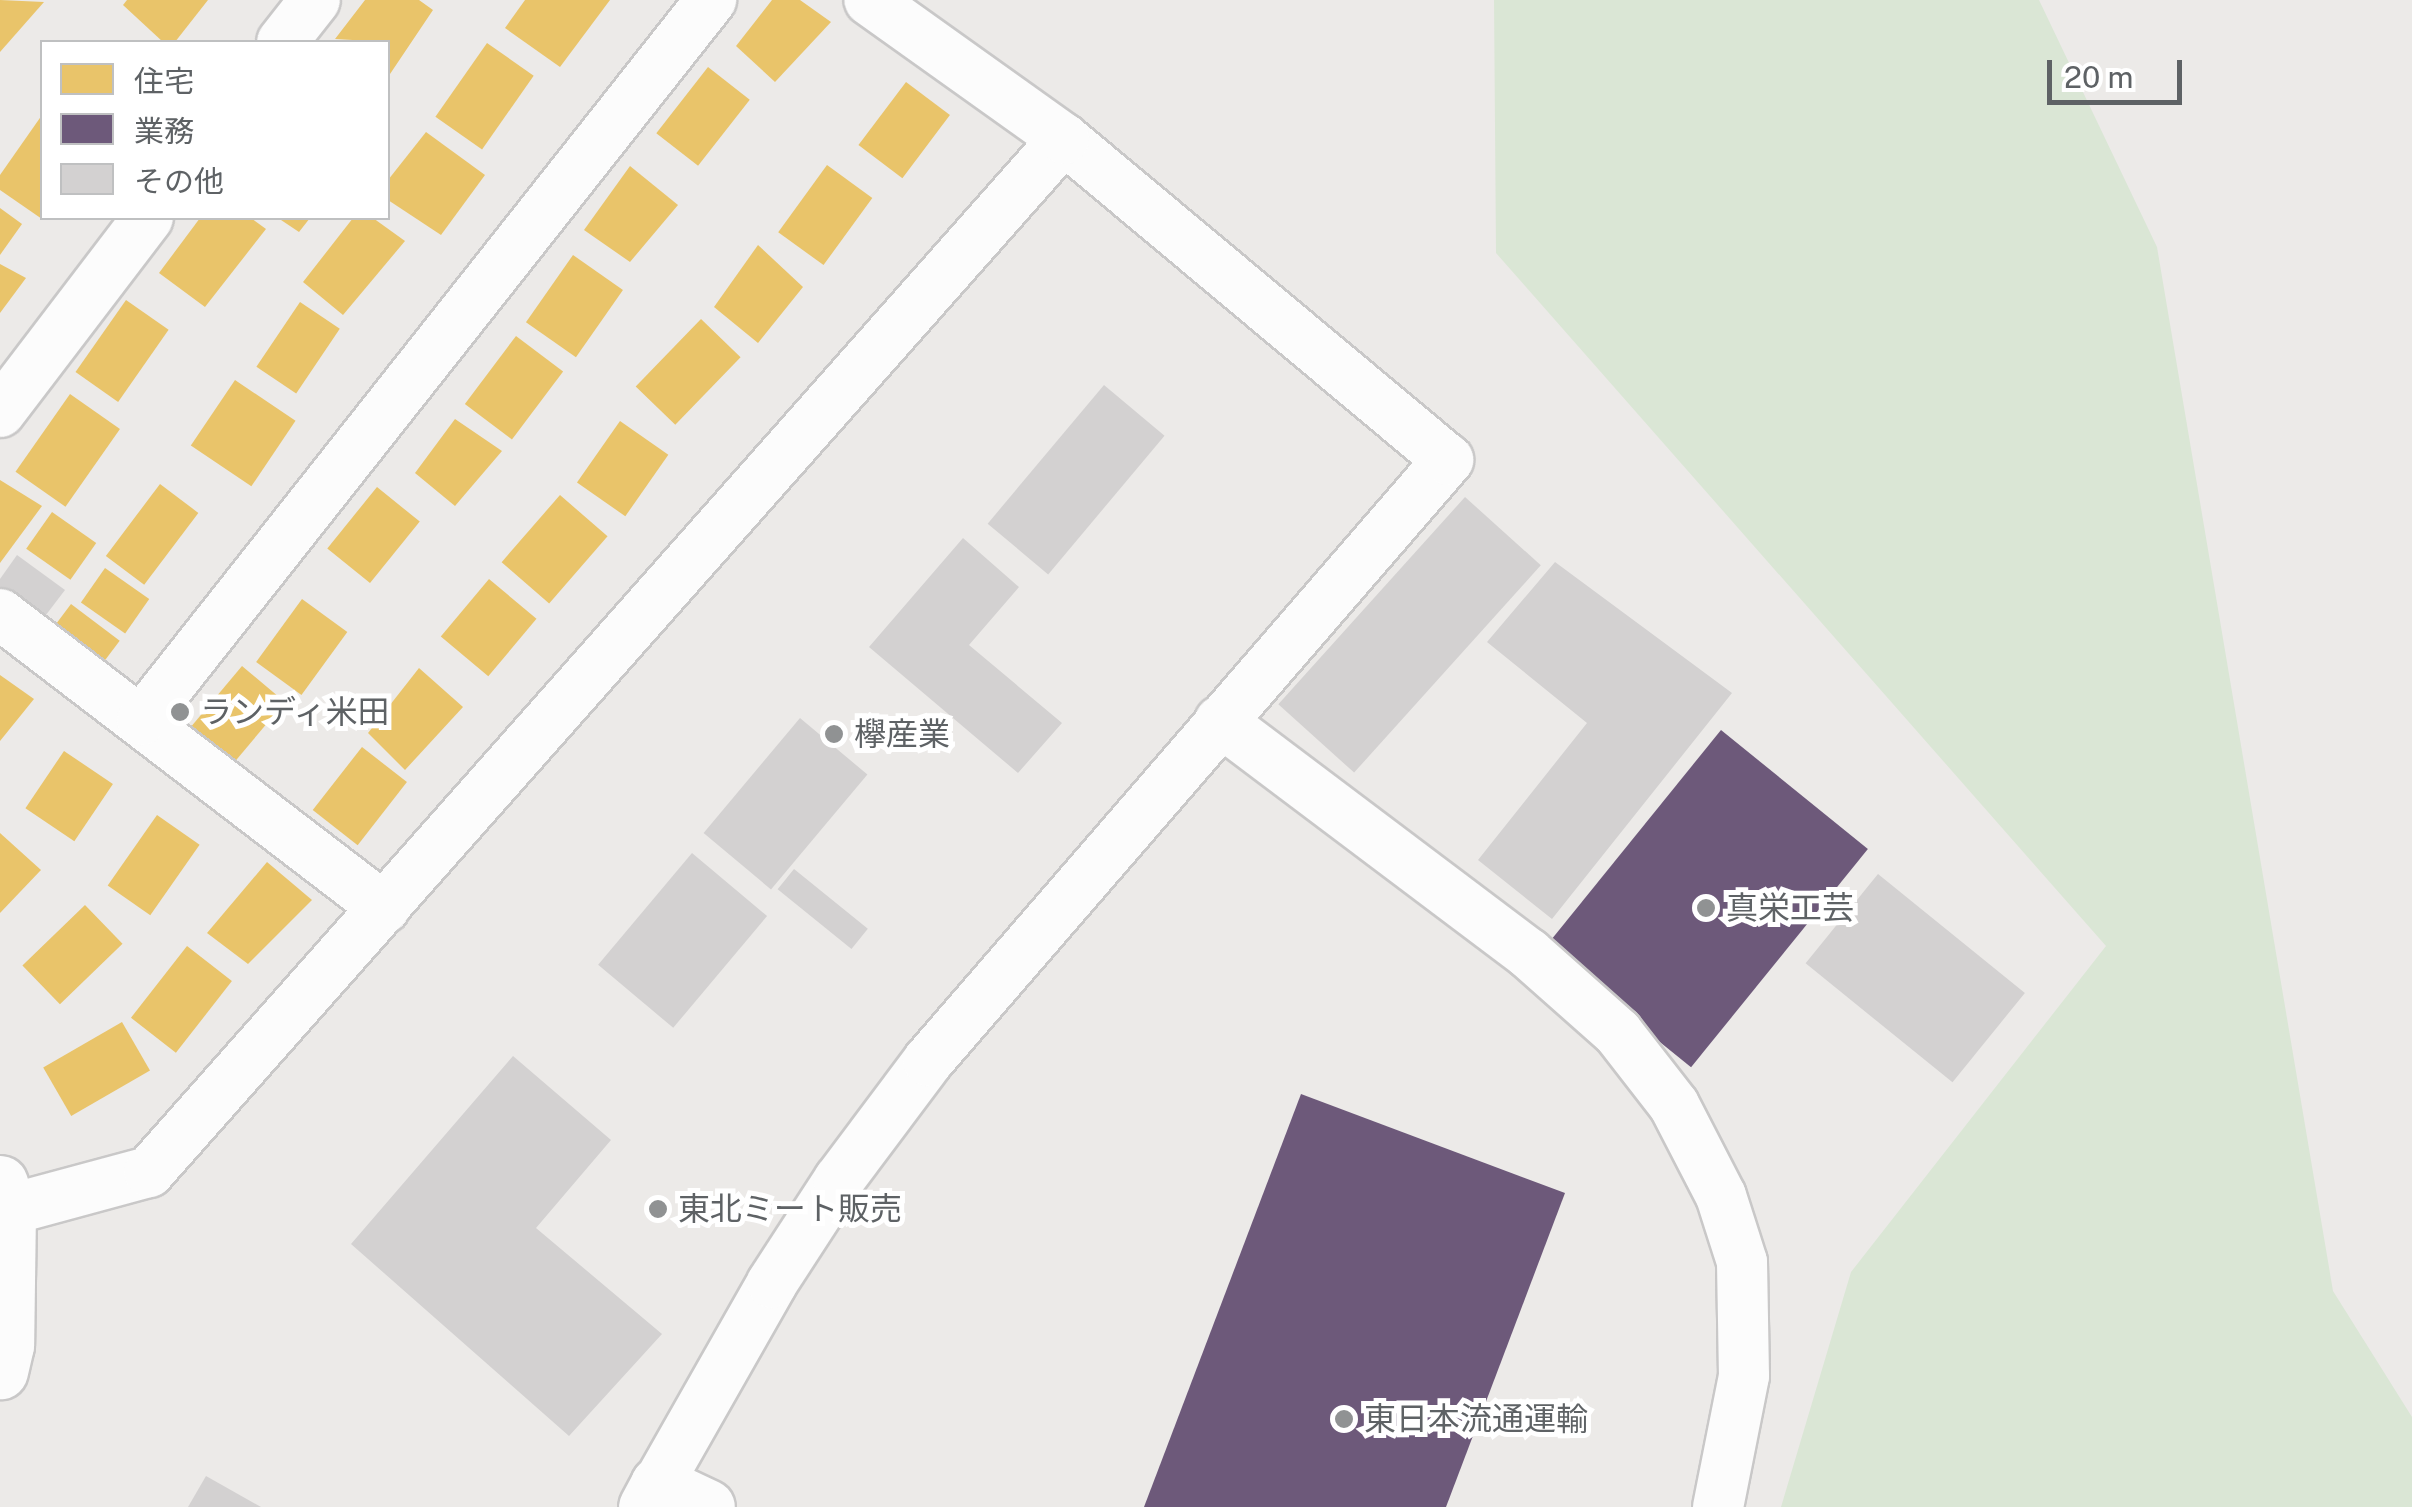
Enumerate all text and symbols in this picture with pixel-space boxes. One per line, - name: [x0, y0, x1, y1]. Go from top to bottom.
- legend: [40, 40, 390, 220]
- scale bar: [2052, 40, 2187, 102]
- text: 20 m: [2064, 59, 2133, 95]
- text: 住宅: [134, 63, 194, 99]
- text: 業務: [134, 113, 194, 149]
- text: その他: [134, 163, 224, 199]
- place label: ランディ米田: [200, 693, 392, 731]
- marker: ランディ米田: [169, 701, 191, 723]
- place label: 欅産業: [854, 715, 950, 753]
- marker: 欅産業: [823, 723, 845, 745]
- place label: 真栄工芸: [1726, 889, 1854, 927]
- marker: 真栄工芸: [1695, 897, 1717, 919]
- place label: 東北ミート販売: [678, 1190, 902, 1228]
- marker: 東北ミート販売: [647, 1198, 669, 1220]
- place label: 東日本流通運輸: [1364, 1400, 1588, 1438]
- marker: 東日本流通運輸: [1333, 1408, 1355, 1430]

